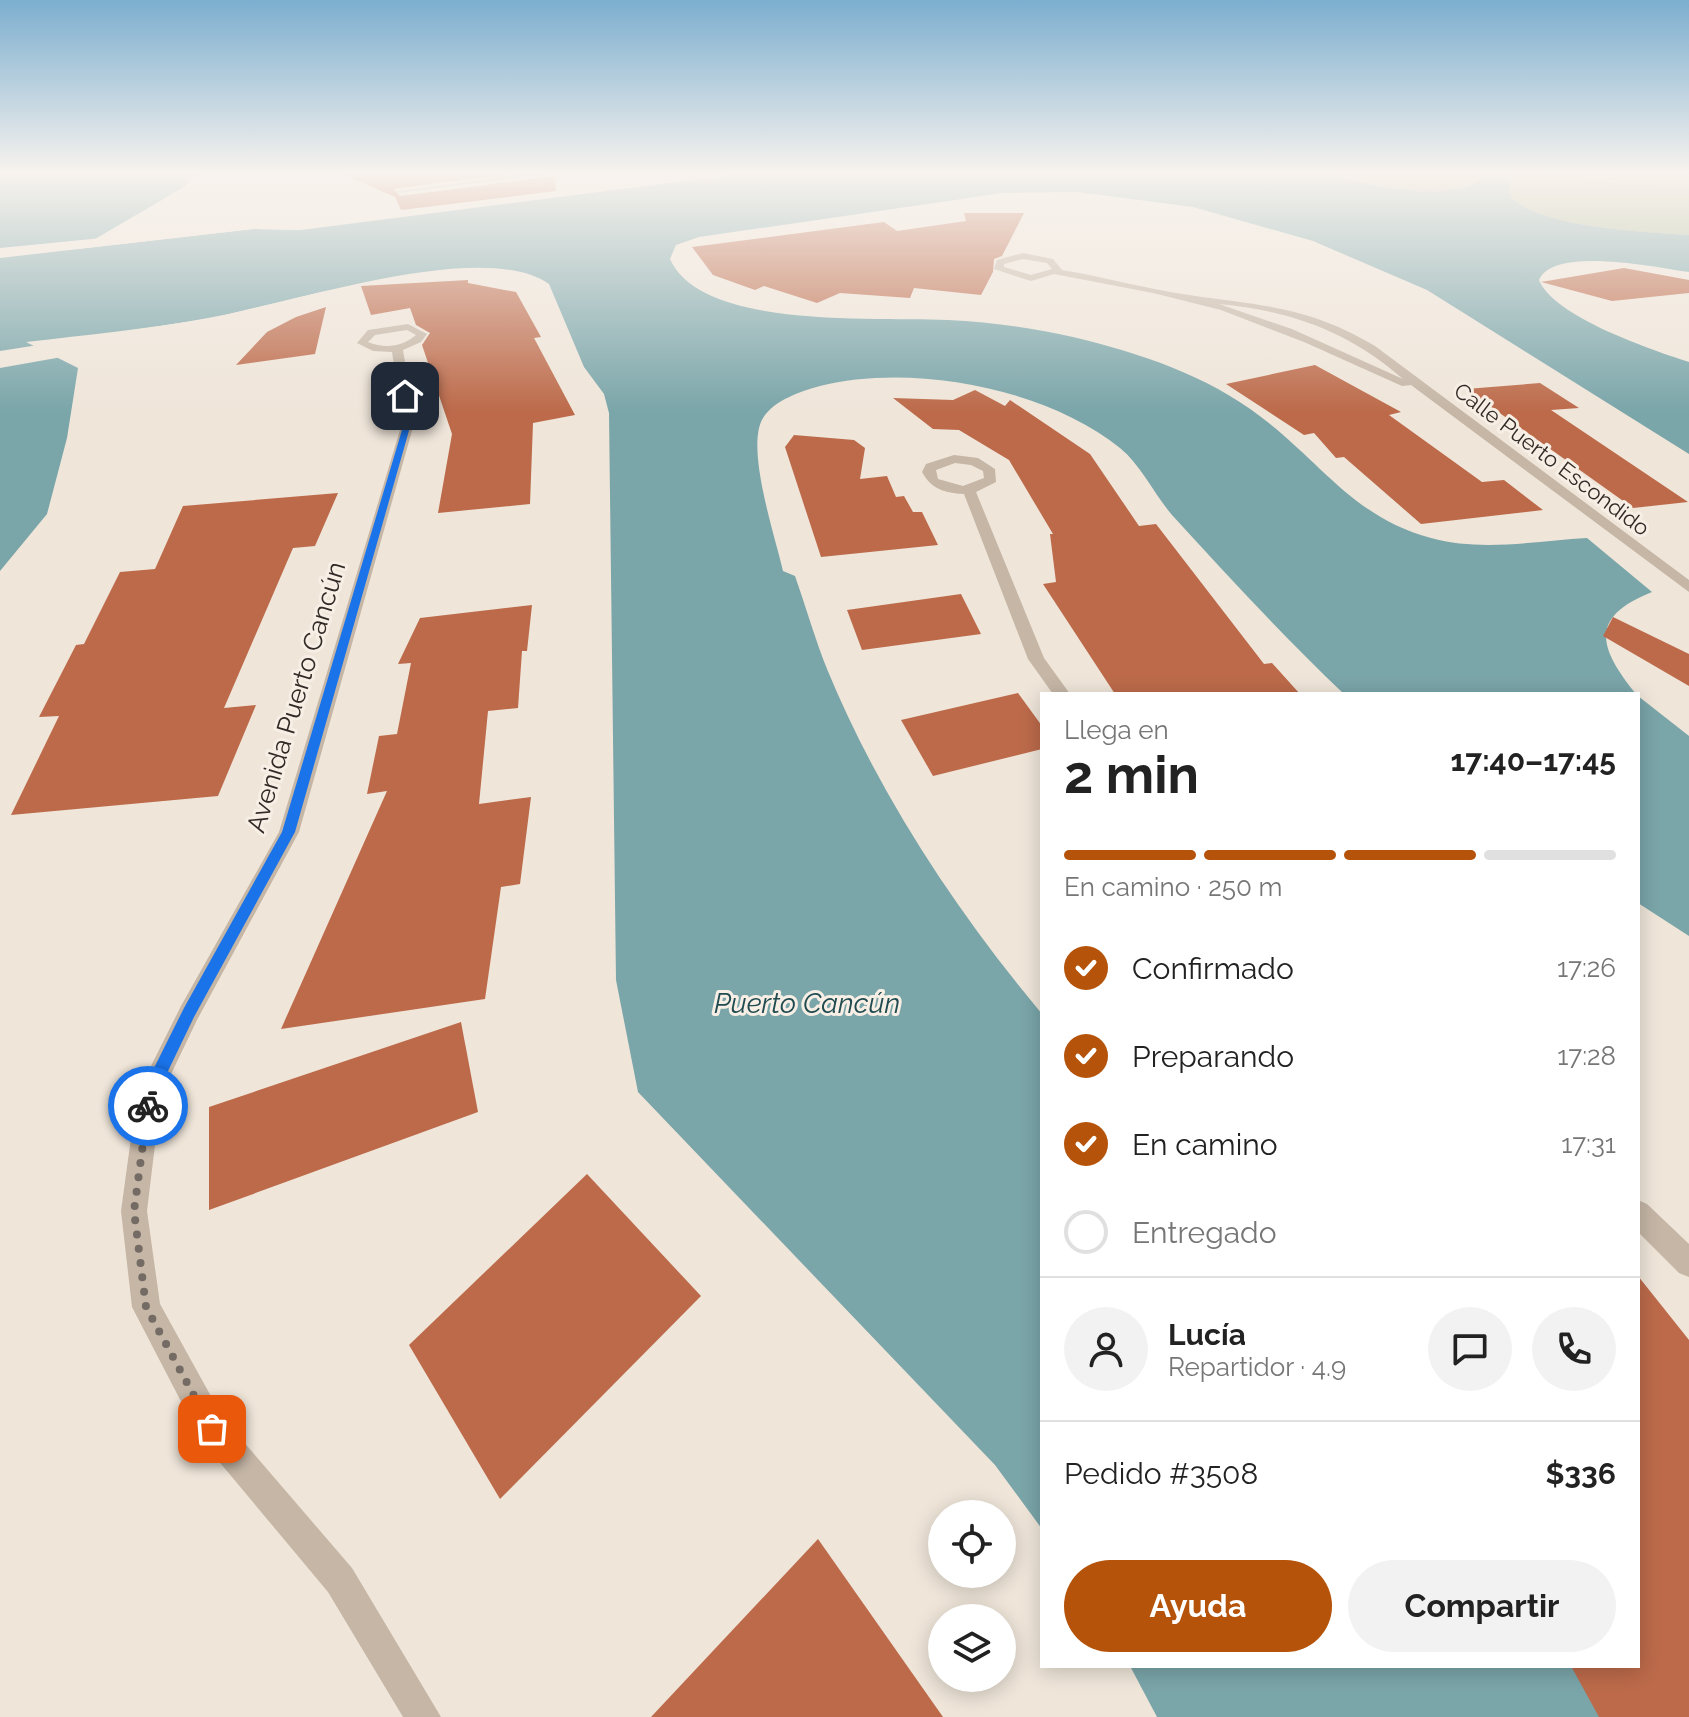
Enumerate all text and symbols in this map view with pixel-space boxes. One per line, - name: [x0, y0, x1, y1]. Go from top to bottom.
- pin: [371, 362, 439, 430]
- icon: home: [383, 374, 427, 418]
- street label: Calle Puerto Escondido: [1449, 377, 1655, 541]
- street label: Avenida Puerto Cancún: [240, 558, 352, 836]
- text: Llega en: [1064, 715, 1169, 745]
- text: 17:40–17:45: [1450, 743, 1616, 778]
- text: 2 min: [1064, 744, 1199, 805]
- text: En camino · 250 m: [1064, 872, 1282, 902]
- icon: check: [1064, 946, 1108, 990]
- text: Confirmado: [1132, 951, 1294, 986]
- text: 17:26: [1557, 953, 1616, 983]
- water label: Puerto Cancún: [714, 987, 900, 1020]
- icon: check: [1064, 1034, 1108, 1078]
- text: Preparando: [1132, 1039, 1294, 1074]
- text: 17:28: [1557, 1041, 1616, 1071]
- courier: [108, 1066, 188, 1146]
- icon: bike: [126, 1084, 170, 1128]
- icon: check: [1064, 1122, 1108, 1166]
- text: En camino: [1132, 1127, 1278, 1162]
- text: 17:31: [1561, 1129, 1616, 1159]
- text: Entregado: [1132, 1215, 1277, 1250]
- button: person: [1064, 1307, 1148, 1391]
- button: chat: [1428, 1307, 1512, 1391]
- button: phone: [1532, 1307, 1616, 1391]
- text: Lucía: [1168, 1317, 1246, 1352]
- text: Repartidor · 4.9: [1168, 1352, 1346, 1382]
- pin: [178, 1395, 246, 1463]
- icon: bag: [190, 1407, 234, 1451]
- text: Pedido #3508: [1064, 1456, 1258, 1491]
- text: $336: [1545, 1456, 1616, 1491]
- map controls: [928, 1500, 1016, 1692]
- button: locate: [928, 1500, 1016, 1588]
- button: Ayuda: [1064, 1560, 1332, 1652]
- button: Compartir: [1348, 1560, 1616, 1652]
- button: layers: [928, 1604, 1016, 1692]

